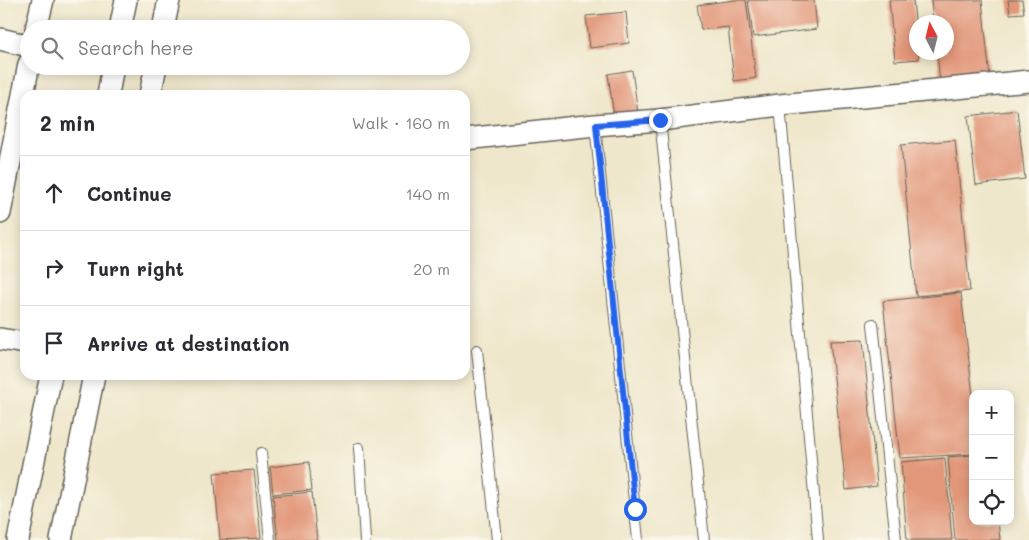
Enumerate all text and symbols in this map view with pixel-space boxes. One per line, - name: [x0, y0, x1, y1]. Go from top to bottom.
- north arrow: [909, 15, 954, 60]
- search box: [20, 20, 470, 75]
- icon: search: [38, 34, 66, 62]
- text: Search here: [78, 35, 194, 60]
- text: 2 min: [40, 109, 95, 136]
- route end: [649, 109, 672, 132]
- text: Walk · 160 m: [352, 112, 450, 133]
- icon: ahead: [40, 179, 68, 207]
- text: Continue: [87, 181, 172, 206]
- text: 140 m: [406, 183, 450, 204]
- icon: right: [40, 254, 68, 282]
- text: Turn right: [87, 256, 184, 281]
- text: 20 m: [413, 258, 450, 279]
- icon: arrive: [40, 329, 68, 357]
- text: Arrive at destination: [87, 331, 290, 356]
- map controls: [969, 390, 1014, 525]
- button: +: [969, 390, 1014, 435]
- button: −: [969, 435, 1014, 480]
- button: locate: [969, 480, 1014, 525]
- route start: [624, 498, 647, 521]

